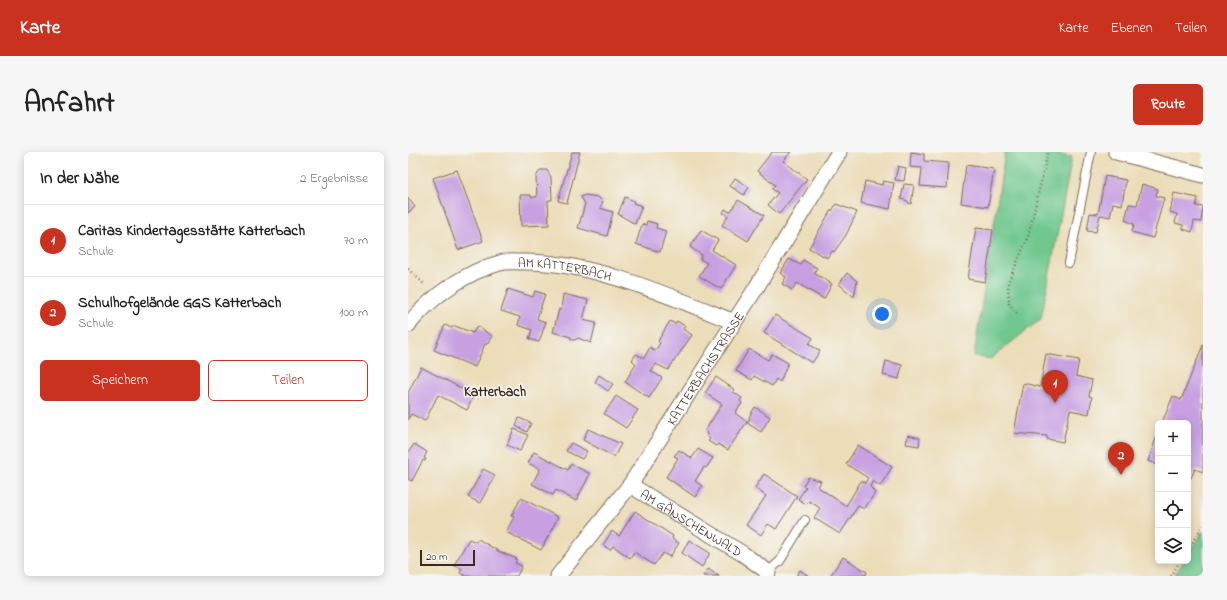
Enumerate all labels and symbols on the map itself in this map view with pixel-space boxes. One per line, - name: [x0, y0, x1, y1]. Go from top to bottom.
- street label: AM KATTERBACH: [518, 254, 613, 287]
- your location: [872, 304, 892, 324]
- street label: KATTERBACHSTRASSE: [663, 308, 750, 429]
- pin: 1: [1042, 370, 1068, 403]
- district label: Katterbach: [464, 382, 526, 403]
- pin: 2: [1108, 442, 1134, 475]
- street label: AM GÄNSCHENWALD: [636, 485, 745, 562]
- scale bar: [420, 548, 475, 567]

